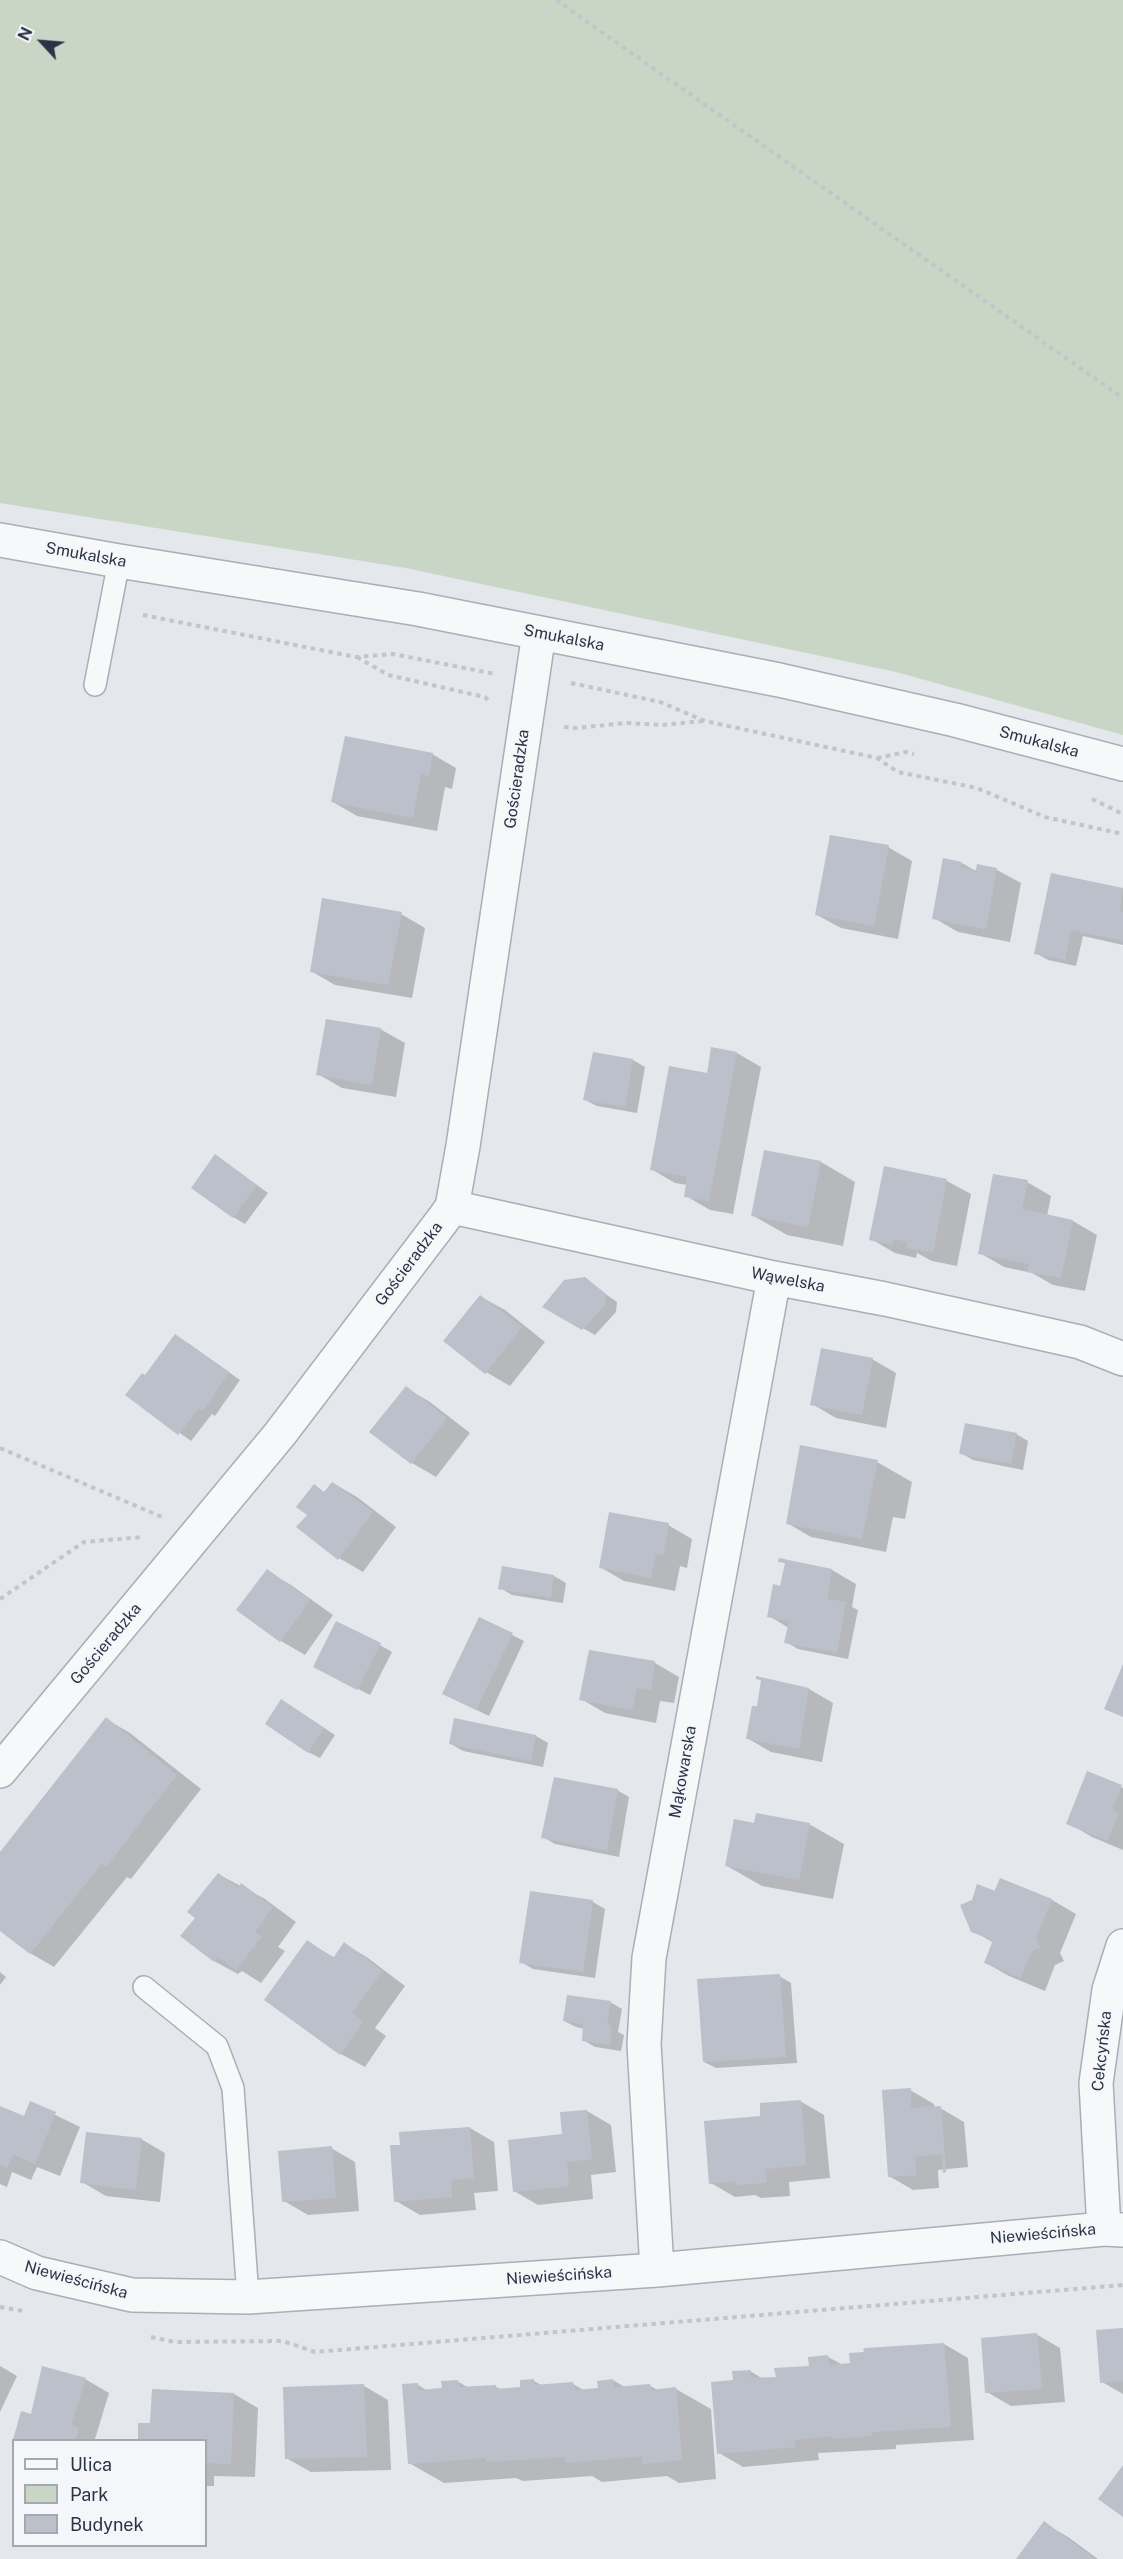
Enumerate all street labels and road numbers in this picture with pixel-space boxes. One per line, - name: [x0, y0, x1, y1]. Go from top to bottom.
- street label: Smukalska: [44, 538, 128, 572]
- street label: Smukalska: [522, 621, 606, 655]
- street label: Smukalska: [997, 722, 1081, 762]
- street label: Gościeradzka: [501, 728, 533, 830]
- street label: Gościeradzka: [371, 1218, 447, 1310]
- street label: Wąwelska: [749, 1263, 827, 1297]
- street label: Gościeradzka: [66, 1599, 146, 1689]
- street label: Mąkowarska: [665, 1724, 701, 1820]
- street label: Cekcyńska: [1088, 2010, 1116, 2092]
- street label: Niewieścińska: [989, 2220, 1097, 2248]
- street label: Niewieścińska: [22, 2257, 130, 2303]
- street label: Niewieścińska: [505, 2263, 613, 2289]

